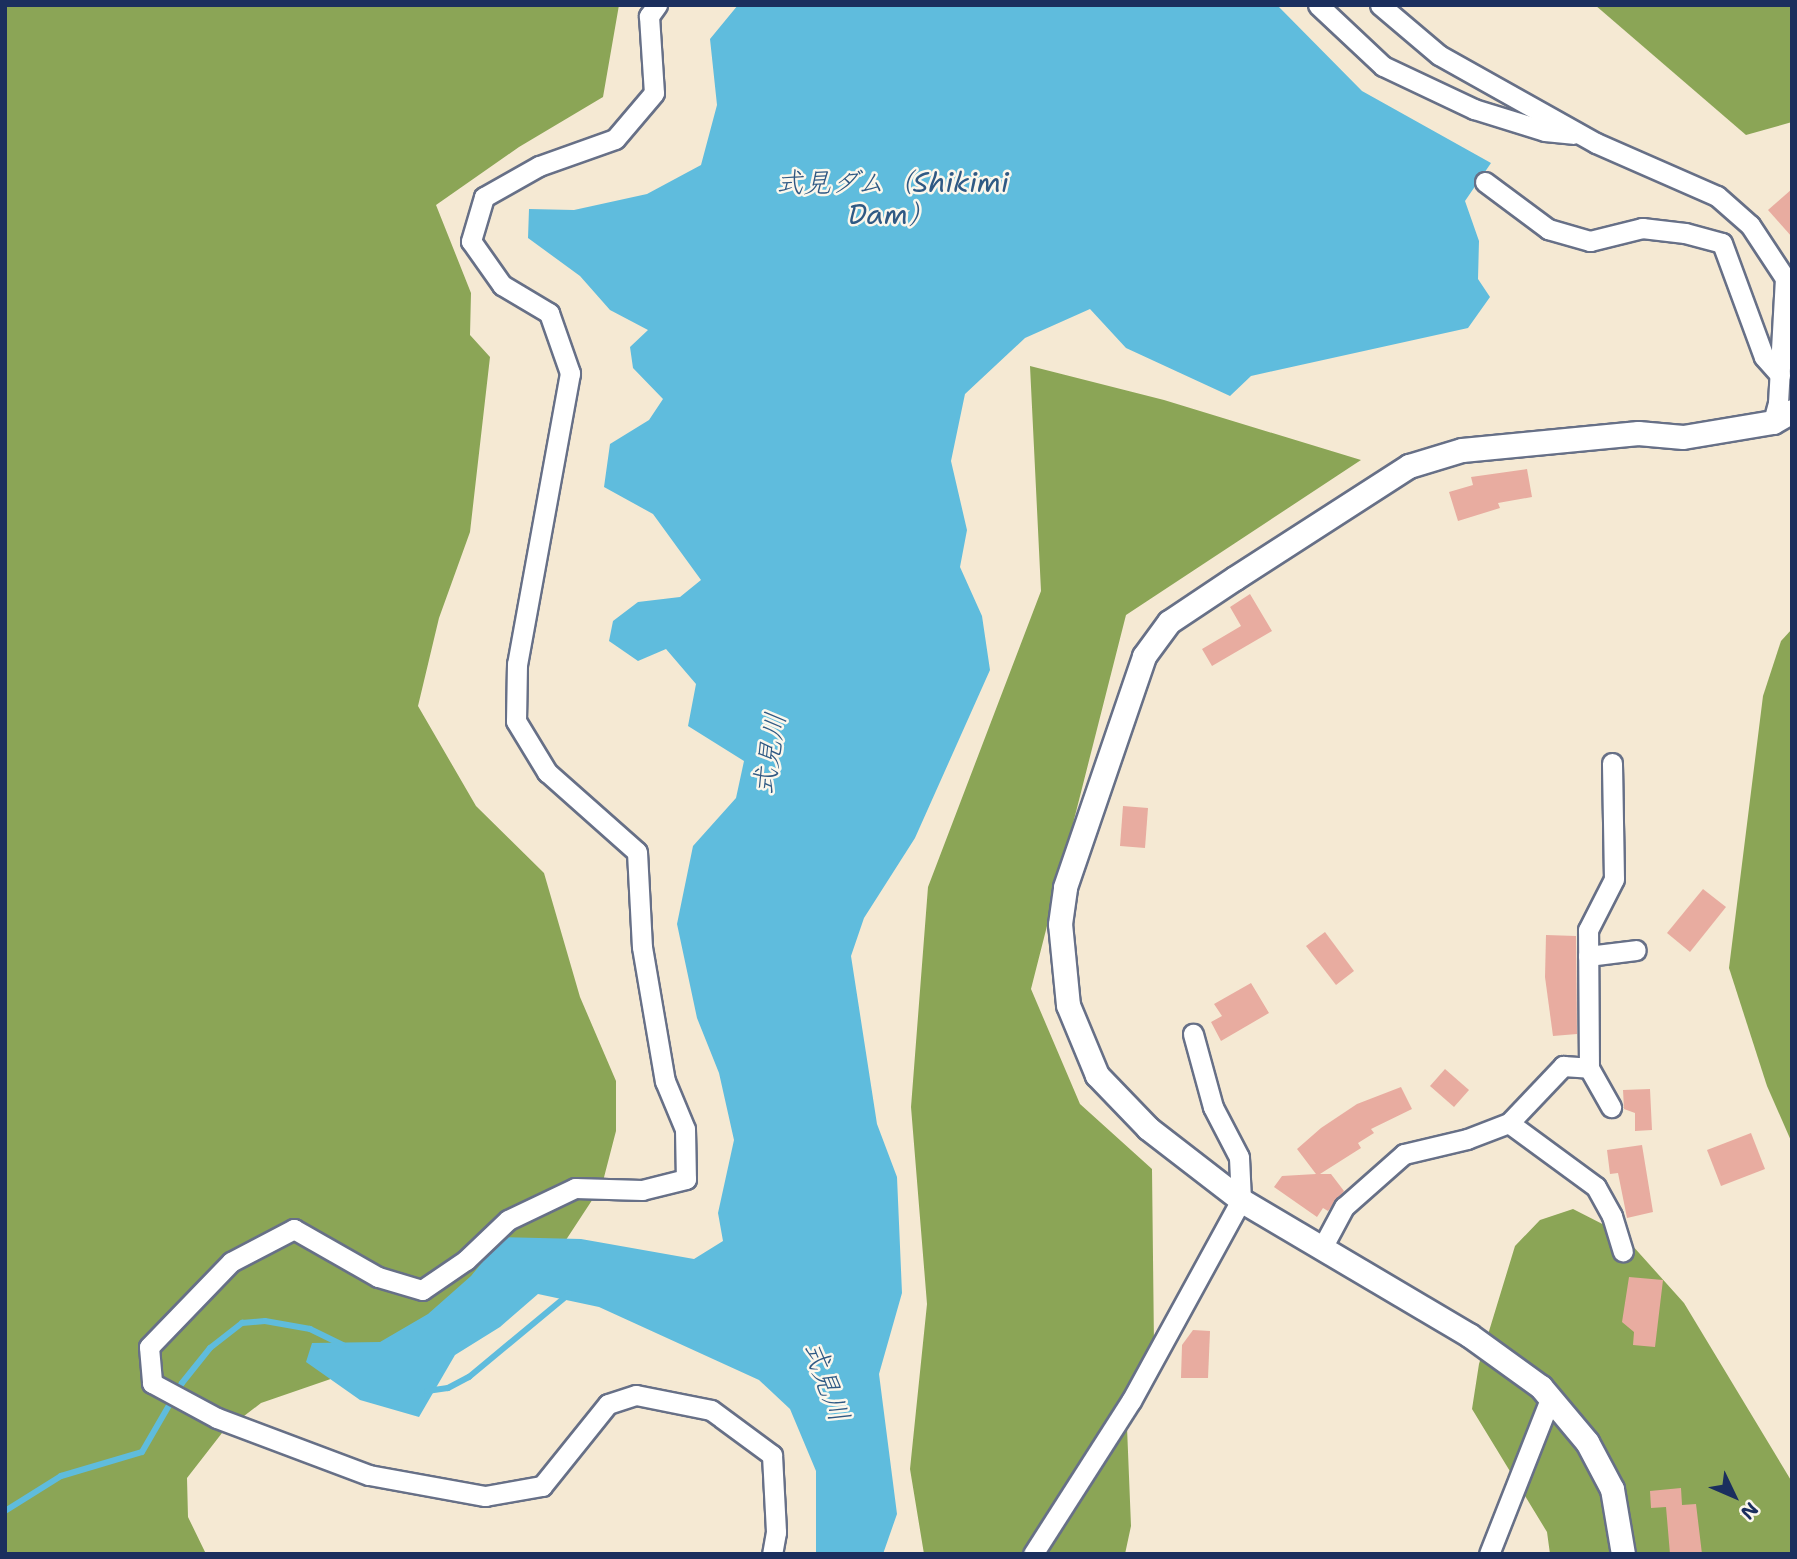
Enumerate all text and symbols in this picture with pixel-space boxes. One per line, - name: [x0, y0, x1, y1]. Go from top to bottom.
- water label: 式見ダム（Shikimi Dam）: [774, 165, 1010, 231]
- water label: 式見川: [746, 710, 792, 798]
- water label: 式見川: [797, 1336, 857, 1426]
- north arrow: [1699, 1461, 1769, 1531]
- text: N: [1735, 1497, 1764, 1525]

